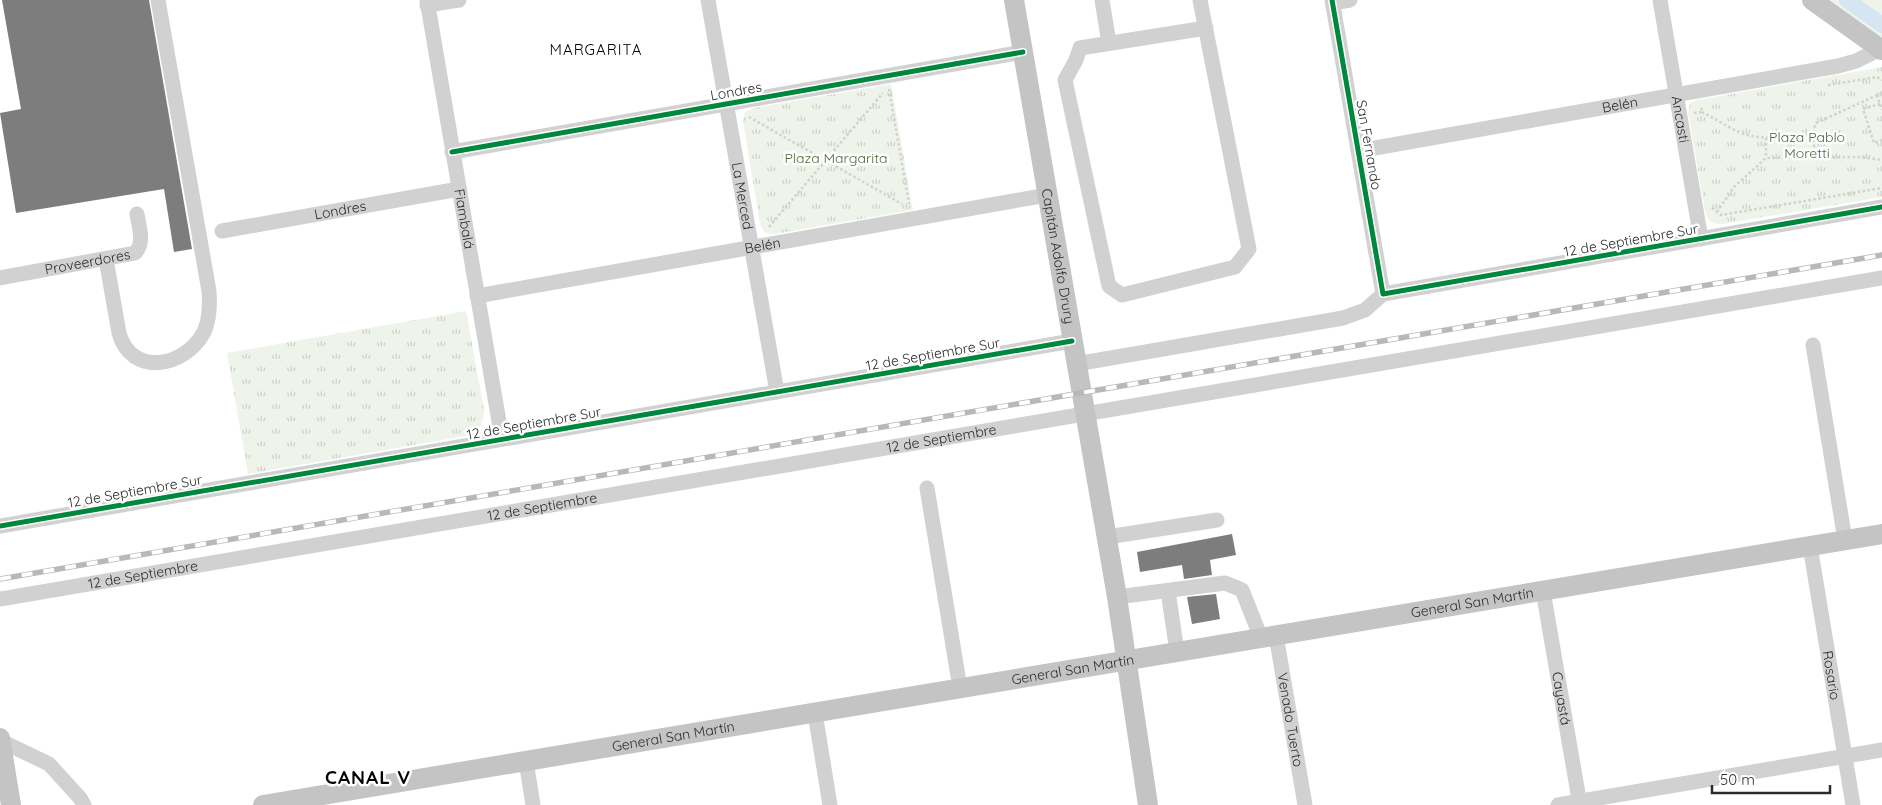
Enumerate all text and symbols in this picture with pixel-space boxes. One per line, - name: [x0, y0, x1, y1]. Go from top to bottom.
- district label: MARGARITA: [550, 40, 642, 59]
- street label: Londres: [709, 78, 763, 104]
- street label: Belén: [1601, 93, 1639, 117]
- street label: Ancasti: [1668, 94, 1693, 144]
- street label: San Fernando: [1352, 99, 1386, 191]
- park label: Plaza Pablo Moretti: [1769, 128, 1845, 162]
- park label: Plaza Margarita: [784, 149, 888, 167]
- street label: La Merced: [728, 161, 757, 231]
- street label: Fiambalá: [450, 187, 478, 250]
- street label: Capitán Adolfo Drury: [1038, 187, 1079, 325]
- street label: Londres: [313, 197, 367, 223]
- street label: 12 de Septiembre Sur: [1562, 219, 1700, 261]
- street label: Belén: [743, 233, 782, 257]
- street label: Proveerdores: [43, 245, 132, 279]
- street label: 12 de Septiembre Sur: [864, 333, 1002, 375]
- street label: 12 de Septiembre Sur: [465, 402, 603, 444]
- street label: 12 de Septiembre: [885, 420, 998, 457]
- street label: 12 de Septiembre Sur: [66, 470, 204, 512]
- street label: 12 de Septiembre: [486, 488, 599, 525]
- street label: 12 de Septiembre: [87, 556, 199, 593]
- street label: General San Martín: [1410, 583, 1535, 622]
- street label: Rosario: [1818, 649, 1844, 701]
- street label: General San Martín: [1010, 650, 1135, 689]
- street label: Cayastá: [1548, 670, 1575, 726]
- street label: Venado Tuerto: [1274, 671, 1307, 768]
- street label: General San Martín: [611, 717, 736, 755]
- scale bar: [1712, 762, 1830, 794]
- district label: CANAL V: [325, 765, 411, 789]
- text: 50 m: [1720, 770, 1755, 789]

